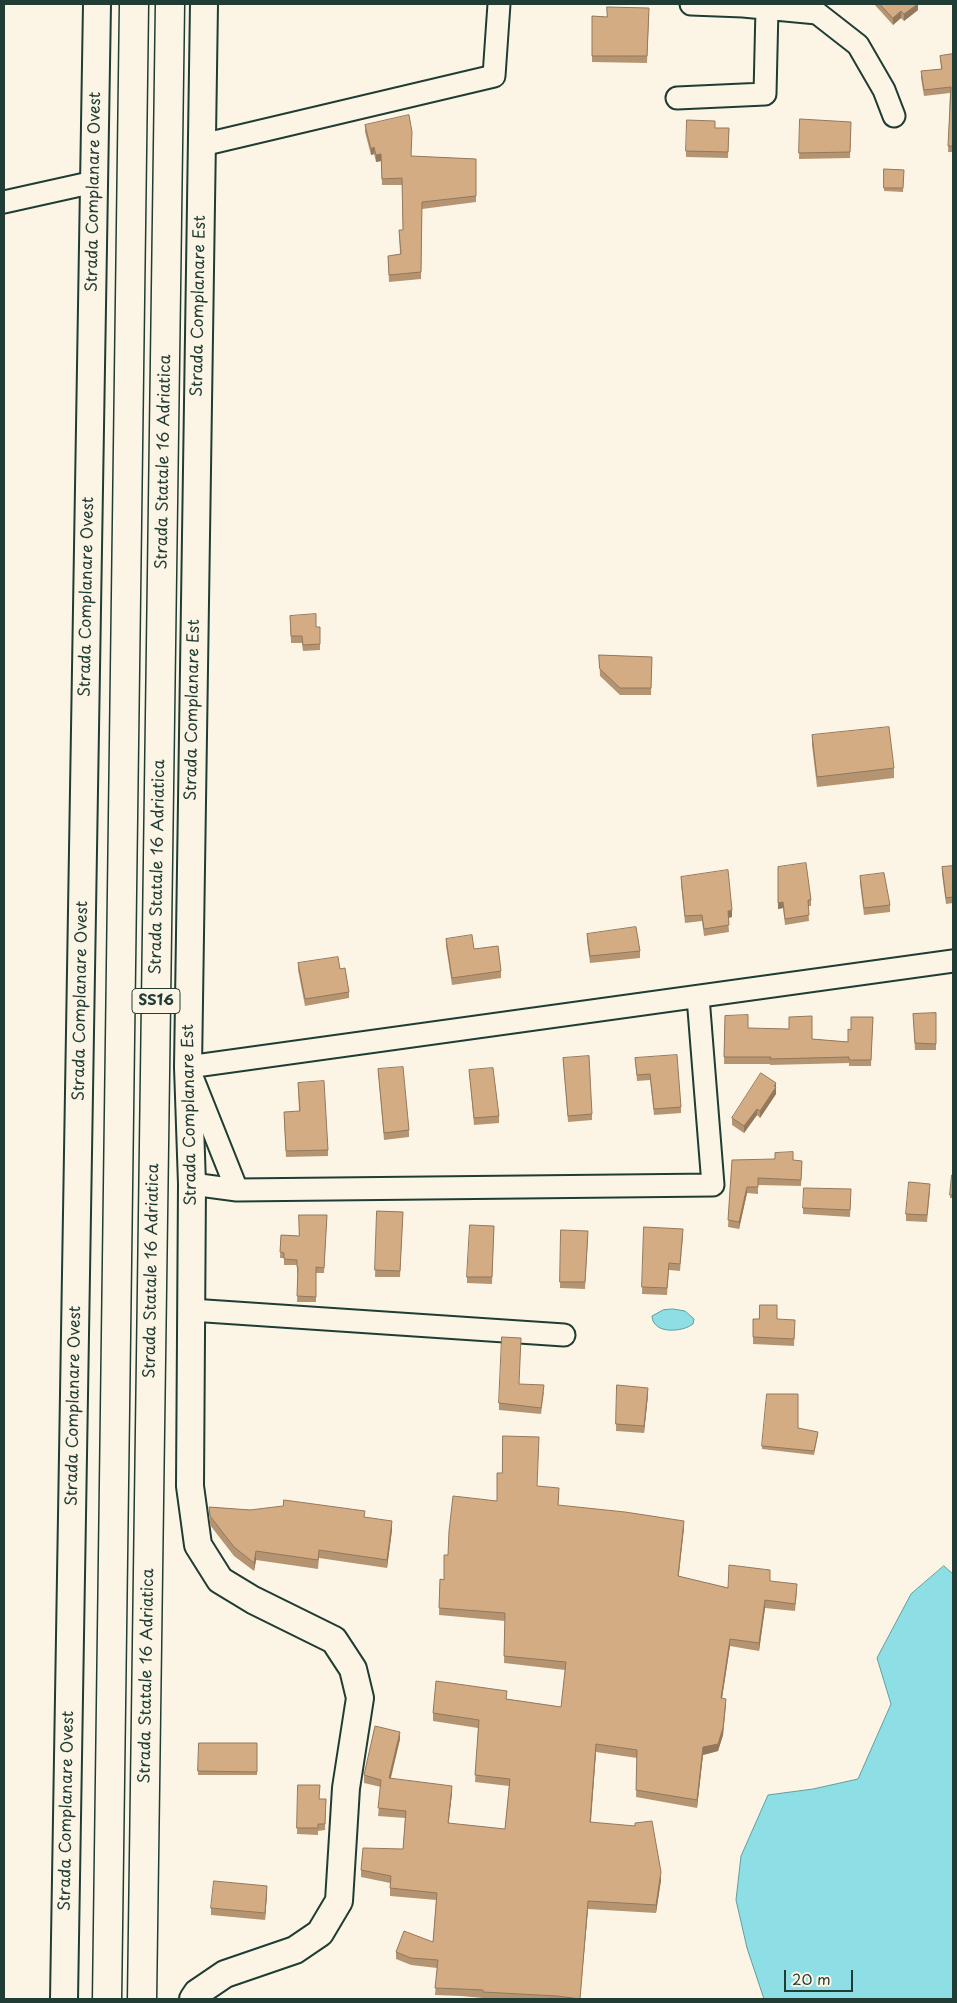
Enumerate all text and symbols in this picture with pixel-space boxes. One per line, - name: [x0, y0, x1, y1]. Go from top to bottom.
- street label: Strada Complanare Ovest: [83, 92, 105, 292]
- street label: Strada Complanare Est: [188, 215, 210, 397]
- street label: Strada Statale 16 Adriatica: [153, 354, 175, 570]
- street label: Strada Complanare Ovest: [76, 497, 98, 697]
- street label: Strada Complanare Est: [182, 619, 204, 801]
- street label: Strada Statale 16 Adriatica: [147, 759, 169, 975]
- street label: Strada Complanare Ovest: [70, 901, 92, 1101]
- road number: SS16: [132, 988, 180, 1014]
- street label: Strada Complanare Est: [179, 1024, 201, 1206]
- street label: Strada Statale 16 Adriatica: [141, 1163, 163, 1379]
- street label: Strada Complanare Ovest: [63, 1306, 85, 1506]
- street label: Strada Statale 16 Adriatica: [136, 1568, 158, 1784]
- street label: Strada Complanare Ovest: [56, 1711, 78, 1911]
- scale bar: [787, 1960, 856, 1992]
- text: 20 m: [792, 1967, 831, 1990]

